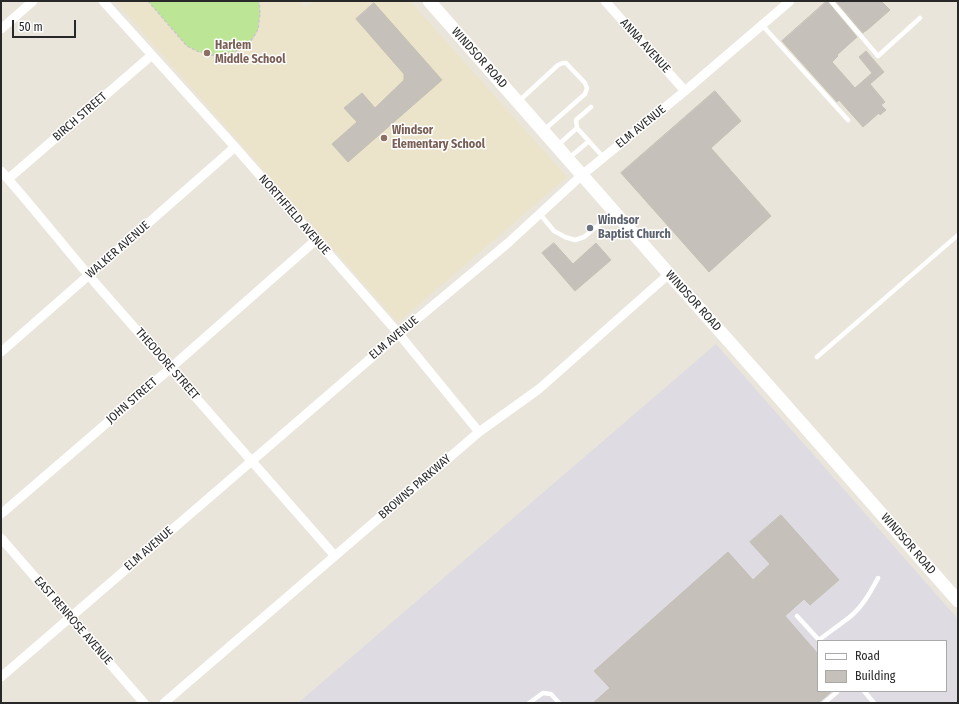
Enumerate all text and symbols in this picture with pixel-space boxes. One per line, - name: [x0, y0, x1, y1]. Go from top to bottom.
- scale bar: [14, 12, 78, 38]
- street label: ANNA AVENUE: [617, 16, 673, 76]
- text: 50 m: [19, 20, 43, 34]
- street label: WINDSOR ROAD: [448, 25, 510, 91]
- place label: Harlem Middle School: [215, 39, 285, 67]
- marker: Harlem Middle School: [202, 48, 212, 58]
- street label: BIRCH STREET: [50, 90, 110, 144]
- street label: ELM AVENUE: [613, 103, 669, 151]
- place label: Windsor Elementary School: [392, 124, 485, 152]
- marker: Windsor Elementary School: [379, 133, 389, 143]
- street label: NORTHFIELD AVENUE: [255, 172, 333, 258]
- place label: Windsor Baptist Church: [598, 214, 671, 242]
- street label: WALKER AVENUE: [83, 218, 153, 282]
- marker: Windsor Baptist Church: [585, 223, 595, 233]
- street label: WINDSOR ROAD: [662, 268, 724, 334]
- street label: ELM AVENUE: [366, 313, 422, 363]
- street label: THEODORE STREET: [132, 325, 202, 403]
- street label: JOHN STREET: [104, 375, 160, 427]
- street label: BROWNS PARKWAY: [376, 452, 454, 522]
- street label: WINDSOR ROAD: [878, 510, 938, 578]
- street label: ELM AVENUE: [122, 524, 176, 574]
- street label: EAST RENROSE AVENUE: [31, 574, 115, 668]
- legend: [817, 640, 947, 692]
- text: Road: [855, 649, 880, 663]
- text: Building: [855, 669, 895, 683]

